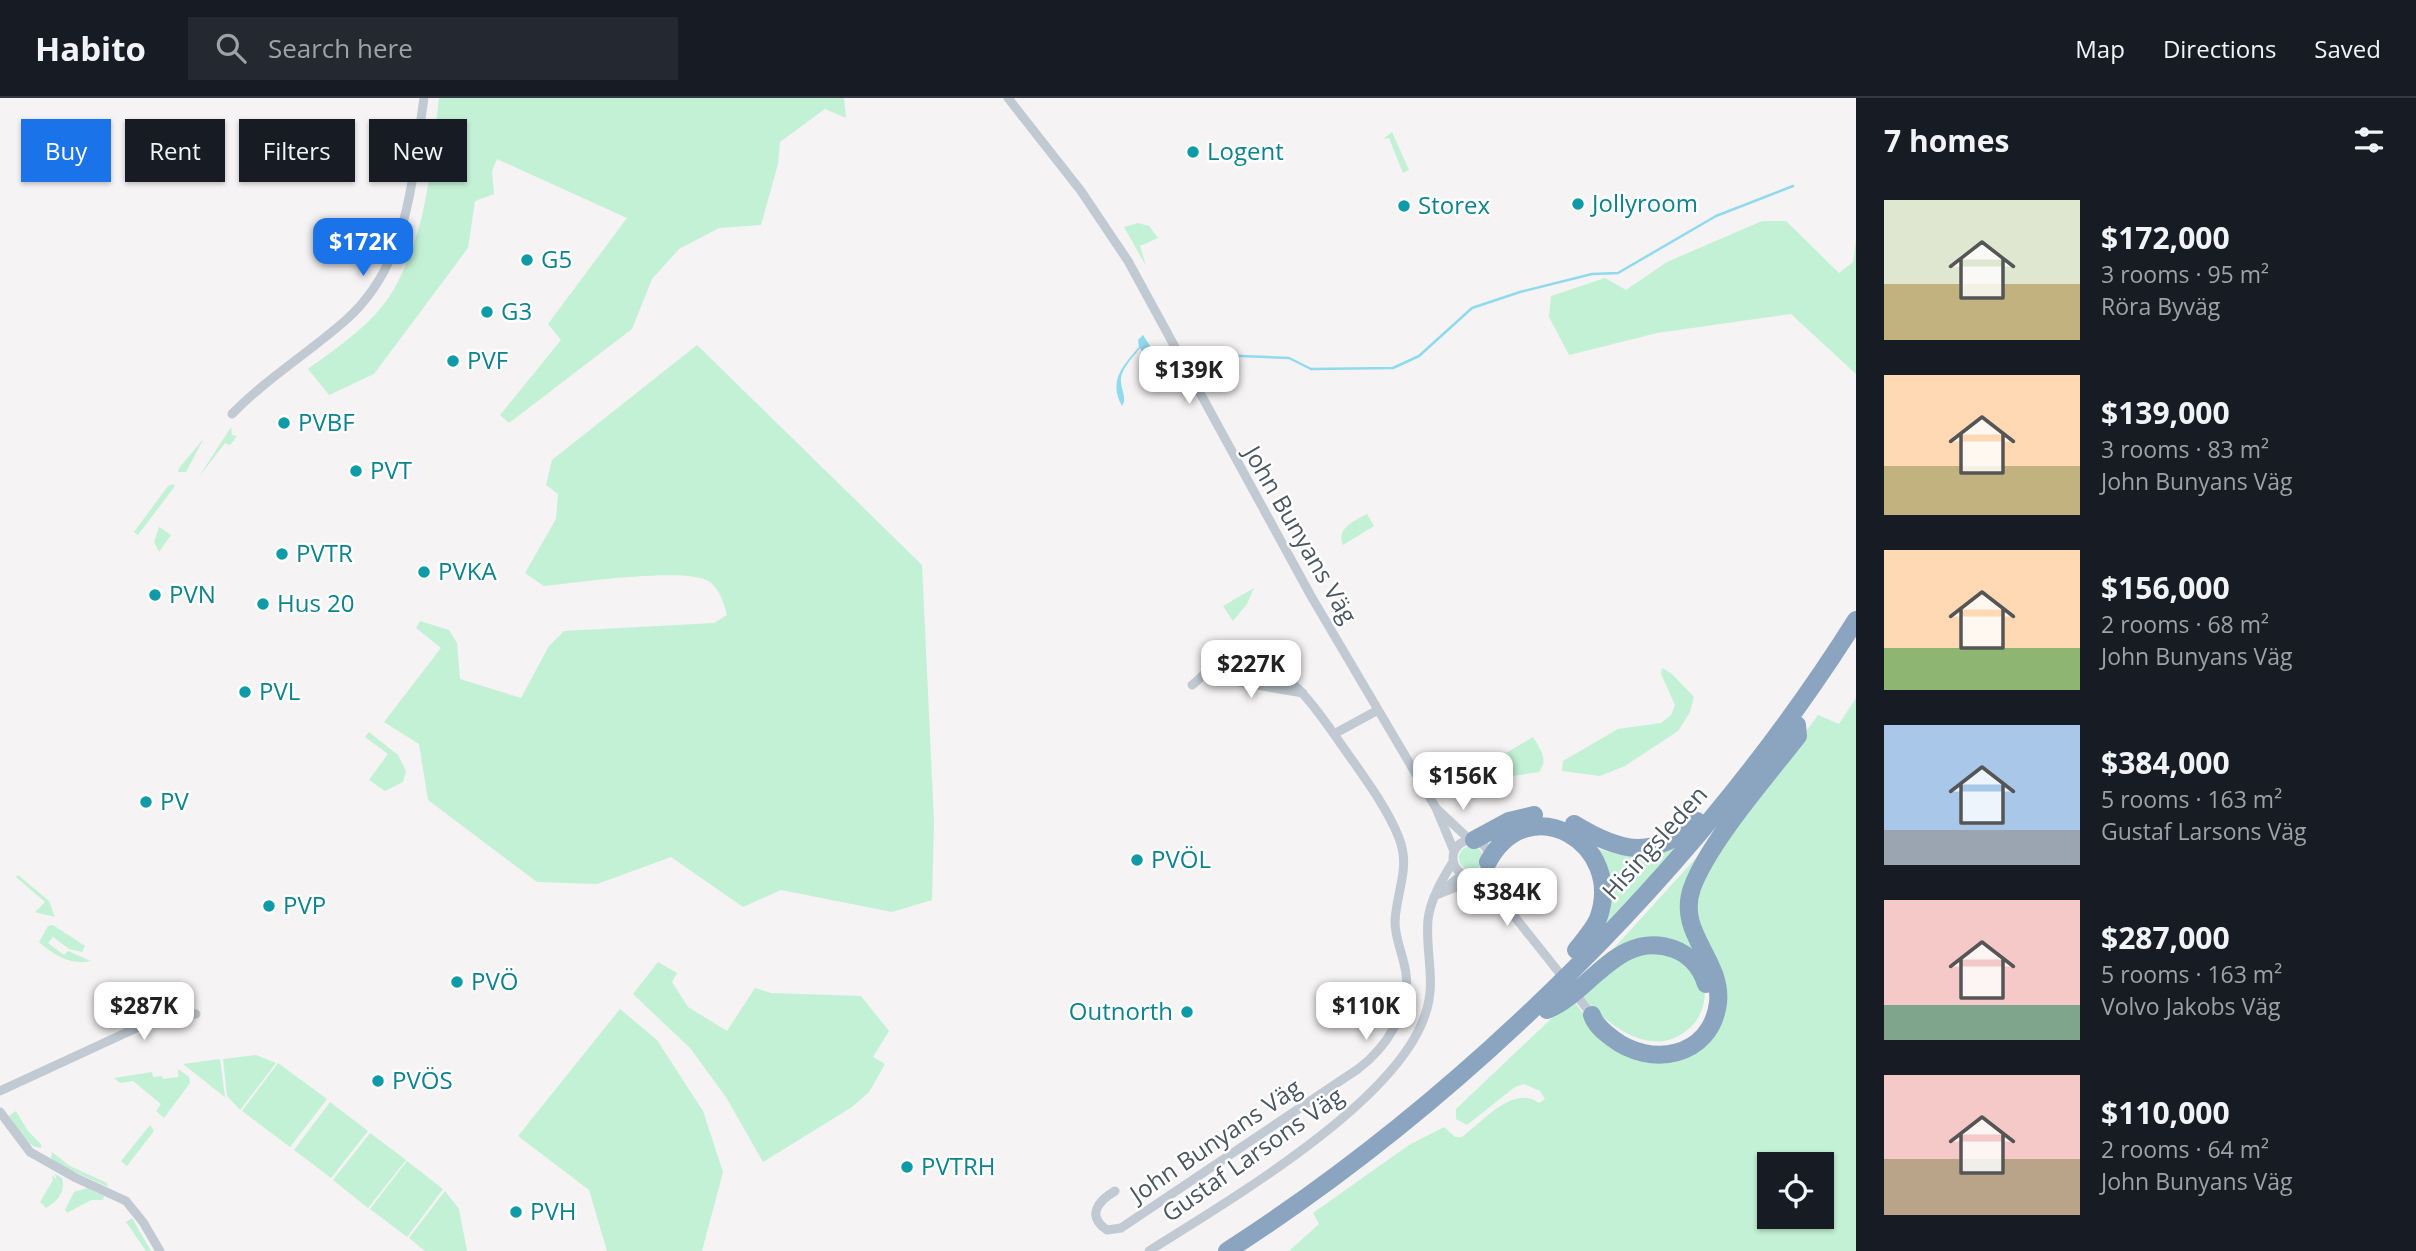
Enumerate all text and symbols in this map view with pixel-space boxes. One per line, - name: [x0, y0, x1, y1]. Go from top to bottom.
- search box: [188, 17, 678, 80]
- text: Habito: [35, 26, 146, 71]
- icon: search: [212, 29, 250, 67]
- text: Search here: [268, 30, 413, 66]
- text: Map: [2075, 32, 2125, 65]
- text: Directions: [2163, 32, 2276, 65]
- text: Saved: [2314, 32, 2381, 65]
- chip: Buy: [21, 119, 111, 182]
- chip: Rent: [125, 119, 225, 182]
- chip: Filters: [239, 119, 355, 182]
- chip: New: [369, 119, 467, 182]
- text: 7 homes: [1884, 120, 2009, 161]
- icon: filters: [2350, 121, 2388, 159]
- place label: Logent: [1207, 134, 1284, 167]
- marker: Logent: [1185, 144, 1201, 160]
- place label: Jollyroom: [1590, 186, 1698, 219]
- place label: Storex: [1418, 188, 1490, 221]
- marker: Jollyroom: [1570, 196, 1586, 212]
- marker: Storex: [1396, 198, 1412, 214]
- text: $172,000: [2101, 217, 2230, 258]
- pin: $172K: [314, 218, 412, 278]
- text: $172K: [329, 225, 397, 257]
- icon: home: [1940, 228, 2024, 312]
- place label: G5: [541, 242, 572, 275]
- marker: G5: [519, 252, 535, 268]
- text: 3 rooms · 95 m²: [2101, 258, 2269, 290]
- text: Röra Byväg: [2101, 290, 2220, 322]
- place label: G3: [501, 294, 532, 327]
- marker: G3: [479, 304, 495, 320]
- place label: PVF: [467, 343, 508, 376]
- pin: $139K: [1140, 346, 1238, 406]
- marker: PVF: [445, 353, 461, 369]
- text: $139K: [1155, 353, 1223, 385]
- text: $139,000: [2101, 392, 2230, 433]
- icon: home: [1940, 403, 2024, 487]
- place label: PVBF: [298, 405, 355, 438]
- marker: PVBF: [276, 415, 292, 431]
- text: 3 rooms · 83 m²: [2101, 433, 2269, 465]
- street label: John Bunyans Väg: [1236, 438, 1366, 629]
- place label: PVT: [370, 453, 412, 486]
- marker: PVT: [348, 463, 364, 479]
- text: John Bunyans Väg: [2101, 465, 2293, 497]
- place label: PVTR: [296, 536, 353, 569]
- marker: PVTR: [274, 546, 290, 562]
- place label: PVKA: [438, 554, 497, 587]
- marker: PVKA: [416, 564, 432, 580]
- text: $156,000: [2101, 567, 2230, 608]
- place label: PVN: [169, 577, 216, 610]
- icon: home: [1940, 578, 2024, 662]
- place label: Hus 20: [277, 586, 355, 619]
- marker: PVN: [147, 587, 163, 603]
- marker: Hus 20: [255, 596, 271, 612]
- text: 2 rooms · 68 m²: [2101, 608, 2269, 640]
- pin: $227K: [1202, 640, 1300, 700]
- text: John Bunyans Väg: [2101, 640, 2293, 672]
- text: $227K: [1217, 647, 1285, 679]
- place label: PVL: [259, 674, 300, 707]
- marker: PVL: [237, 684, 253, 700]
- text: $384,000: [2101, 742, 2230, 783]
- pin: $156K: [1414, 752, 1512, 812]
- icon: home: [1940, 753, 2024, 837]
- text: $156K: [1429, 759, 1497, 791]
- street label: Hisingsleden: [1594, 778, 1714, 906]
- text: 5 rooms · 163 m²: [2101, 783, 2282, 815]
- place label: PV: [160, 784, 189, 817]
- marker: PV: [138, 794, 154, 810]
- text: Gustaf Larsons Väg: [2101, 815, 2306, 847]
- place label: PVÖL: [1151, 842, 1211, 875]
- marker: PVÖL: [1129, 852, 1145, 868]
- pin: $384K: [1458, 868, 1556, 928]
- text: $384K: [1473, 875, 1541, 907]
- place label: PVP: [283, 888, 326, 921]
- marker: PVP: [261, 898, 277, 914]
- text: $287,000: [2101, 917, 2230, 958]
- icon: home: [1940, 928, 2024, 1012]
- text: 5 rooms · 163 m²: [2101, 958, 2282, 990]
- place label: PVÖ: [471, 964, 518, 997]
- marker: PVÖ: [449, 974, 465, 990]
- pin: $287K: [95, 982, 193, 1042]
- pin: $110K: [1317, 982, 1415, 1042]
- text: $287K: [110, 989, 178, 1021]
- text: $110K: [1332, 989, 1400, 1021]
- text: Volvo Jakobs Väg: [2101, 990, 2281, 1022]
- place label: Outnorth: [1069, 994, 1173, 1027]
- marker: Outnorth: [1179, 1004, 1195, 1020]
- place label: PVÖS: [392, 1063, 453, 1096]
- street label: John Bunyans Väg: [1121, 1070, 1307, 1210]
- marker: PVÖS: [370, 1073, 386, 1089]
- street label: Gustaf Larsons Väg: [1155, 1079, 1349, 1229]
- text: $110,000: [2101, 1092, 2230, 1133]
- icon: home: [1940, 1103, 2024, 1187]
- text: 2 rooms · 64 m²: [2101, 1133, 2269, 1165]
- place label: PVTRH: [921, 1149, 995, 1182]
- map controls: [1757, 1152, 1834, 1229]
- button: locate: [1757, 1152, 1834, 1229]
- marker: PVTRH: [899, 1159, 915, 1175]
- text: John Bunyans Väg: [2101, 1165, 2293, 1197]
- place label: PVH: [530, 1194, 576, 1227]
- marker: PVH: [508, 1204, 524, 1220]

